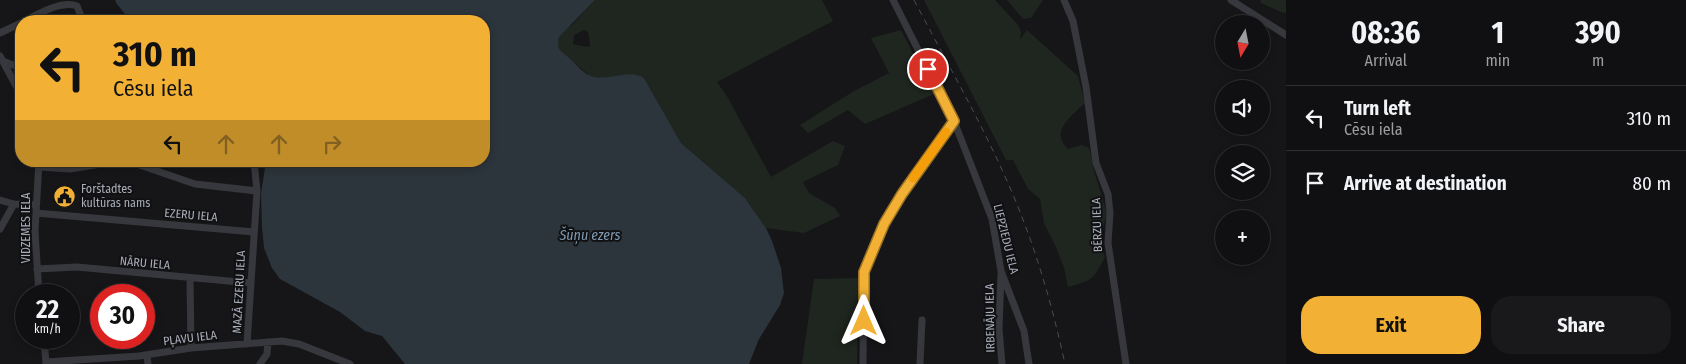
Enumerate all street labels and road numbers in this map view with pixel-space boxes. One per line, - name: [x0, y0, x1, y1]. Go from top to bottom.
- street label: VIDZEMES IELA: [19, 192, 33, 263]
- street label: BĒRZU IELA: [1089, 197, 1105, 252]
- street label: LIEPZIEDU IELA: [991, 203, 1022, 276]
- street label: EZERU IELA: [164, 206, 219, 224]
- street label: MAZĀ EZERU IELA: [230, 249, 248, 334]
- street label: NĀRU IELA: [119, 254, 171, 272]
- street label: IRBENĀJU IELA: [982, 283, 998, 353]
- street label: PĻAVU IELA: [162, 328, 219, 349]

